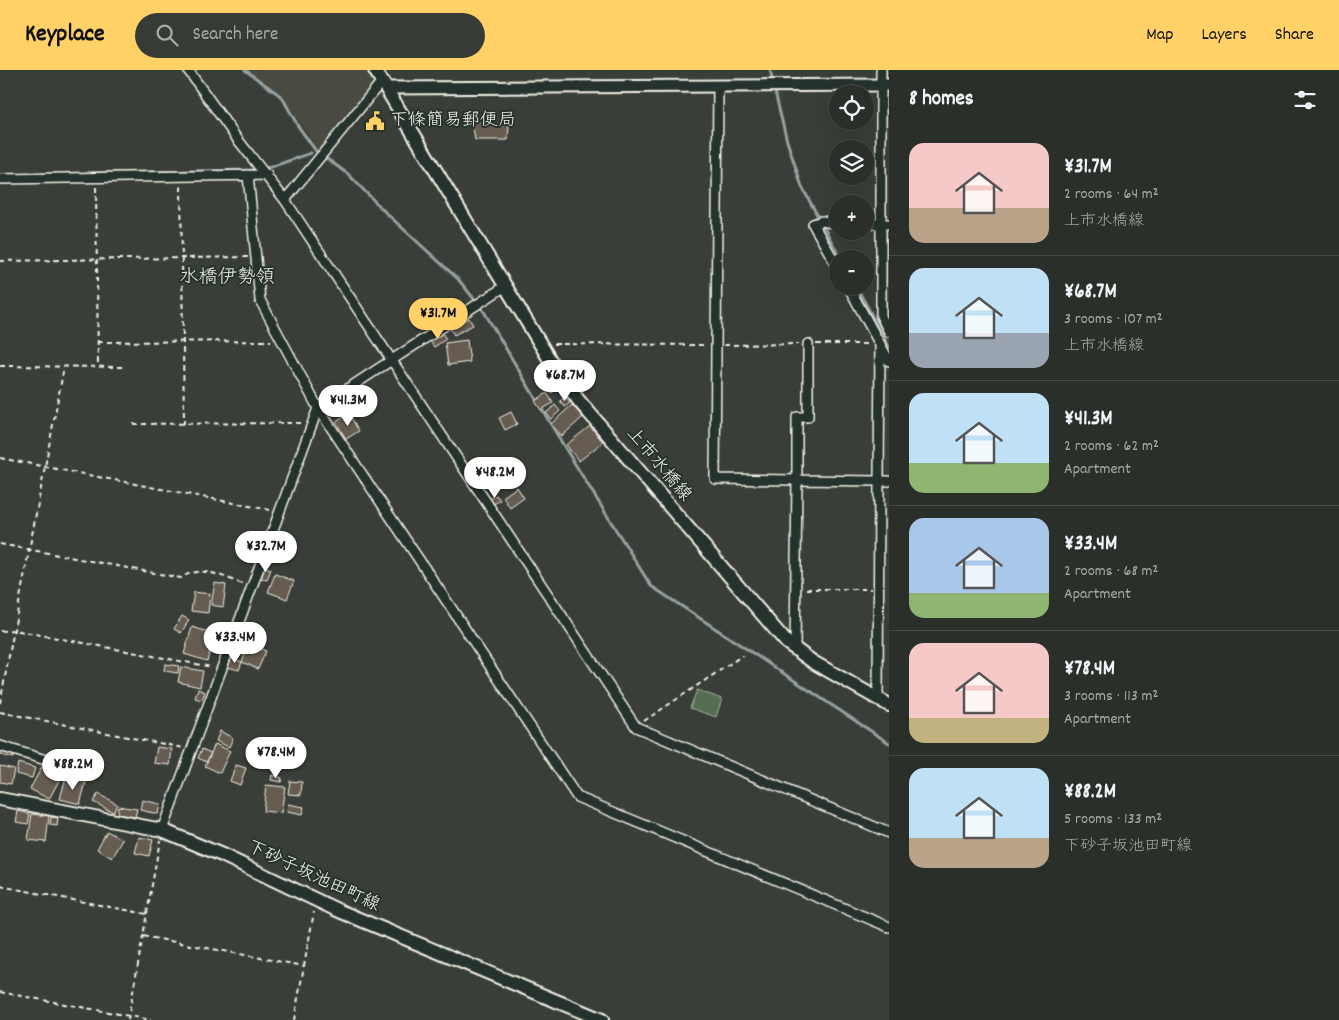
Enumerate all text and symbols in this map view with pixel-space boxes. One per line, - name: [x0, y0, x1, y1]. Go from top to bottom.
- search box: [135, 13, 485, 58]
- text: Keyplace: [25, 18, 105, 52]
- icon: search: [153, 21, 181, 49]
- text: Search here: [193, 22, 278, 49]
- text: Map: [1146, 23, 1173, 48]
- text: Layers: [1201, 23, 1247, 48]
- text: Share: [1275, 23, 1314, 48]
- map controls: [829, 85, 874, 295]
- button: locate: [829, 85, 874, 130]
- text: 8 homes: [909, 85, 974, 115]
- icon: filters: [1291, 86, 1319, 114]
- place label: 下條簡易郵便局: [390, 109, 516, 134]
- public building icon: 下條簡易郵便局: [364, 110, 386, 132]
- button: layers: [829, 140, 874, 185]
- text: ¥31.7M: [1064, 153, 1112, 183]
- icon: home: [949, 163, 1009, 223]
- text: 2 rooms · 64 m²: [1064, 183, 1159, 206]
- button: +: [829, 195, 874, 240]
- text: 上市水橋線: [1064, 210, 1144, 233]
- button: −: [829, 250, 874, 295]
- district label: 水橋伊勢領: [179, 265, 275, 292]
- text: ¥68.7M: [1064, 278, 1117, 308]
- icon: home: [949, 288, 1009, 348]
- pin: ¥31.7M: [397, 298, 479, 340]
- text: ¥31.7M: [420, 302, 456, 325]
- text: 3 rooms · 107 m²: [1064, 308, 1163, 331]
- text: 上市水橋線: [1064, 335, 1144, 358]
- pin: ¥68.7M: [524, 360, 606, 402]
- text: ¥68.7M: [545, 364, 585, 387]
- pin: ¥41.3M: [307, 384, 389, 427]
- text: ¥41.3M: [329, 389, 367, 412]
- text: ¥41.3M: [1064, 405, 1113, 435]
- icon: home: [949, 413, 1009, 473]
- street label: 上市水橋線: [619, 422, 697, 508]
- text: 2 rooms · 62 m²: [1064, 435, 1159, 458]
- pin: ¥48.2M: [454, 456, 536, 499]
- text: Apartment: [1064, 458, 1131, 481]
- text: ¥48.2M: [475, 461, 515, 484]
- pin: ¥32.7M: [225, 530, 307, 573]
- text: ¥33.4M: [1064, 530, 1117, 560]
- text: ¥32.7M: [246, 535, 286, 558]
- icon: home: [949, 538, 1009, 598]
- text: 2 rooms · 68 m²: [1064, 560, 1158, 583]
- text: Apartment: [1064, 583, 1131, 606]
- pin: ¥33.4M: [194, 622, 276, 664]
- text: ¥33.4M: [215, 626, 255, 649]
- text: ¥78.4M: [1064, 655, 1115, 685]
- icon: home: [949, 663, 1009, 723]
- text: 3 rooms · 113 m²: [1064, 685, 1158, 708]
- text: Apartment: [1064, 708, 1131, 731]
- pin: ¥78.4M: [235, 736, 317, 779]
- text: ¥78.4M: [257, 741, 295, 764]
- pin: ¥88.2M: [32, 748, 114, 791]
- text: ¥88.2M: [53, 753, 93, 776]
- text: ¥88.2M: [1064, 778, 1116, 808]
- icon: home: [949, 788, 1009, 848]
- text: 5 rooms · 133 m²: [1064, 808, 1162, 831]
- street label: 下砂子坂池田町線: [242, 835, 384, 919]
- text: 下砂子坂池田町線: [1064, 835, 1192, 858]

